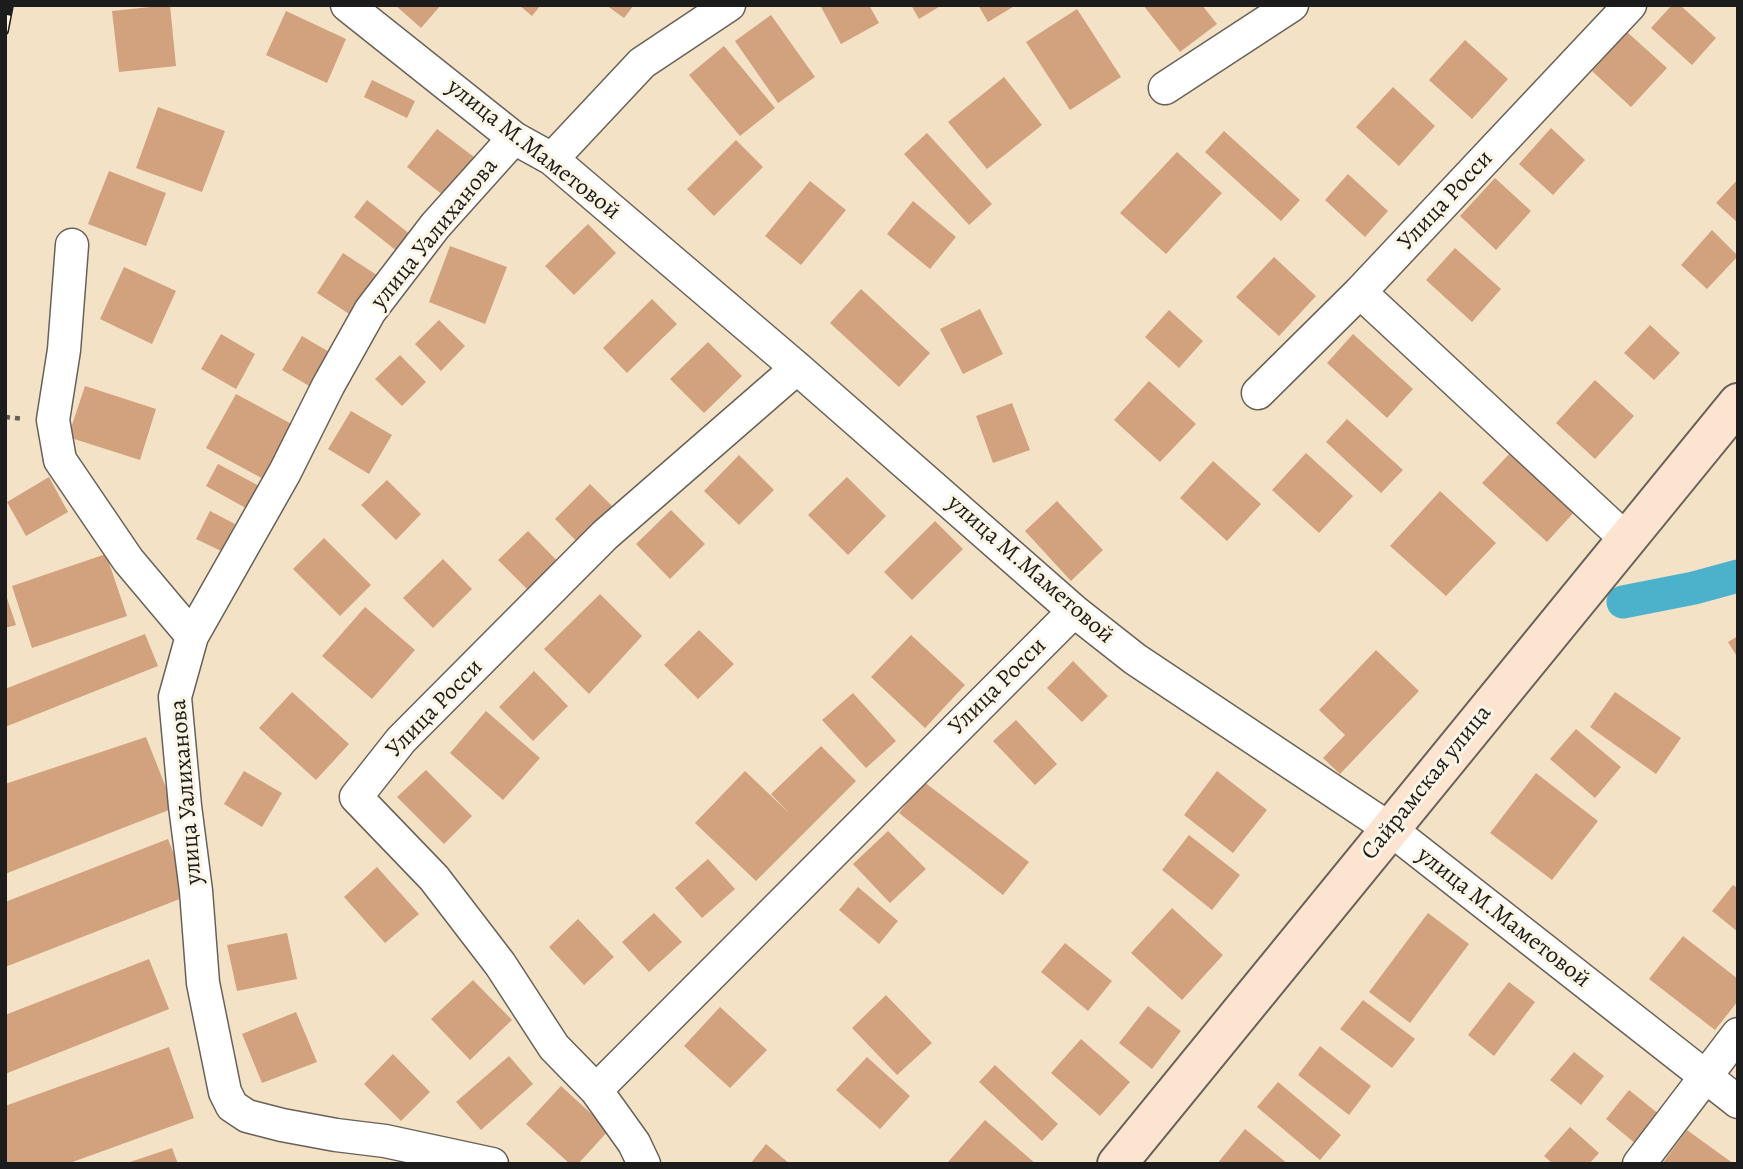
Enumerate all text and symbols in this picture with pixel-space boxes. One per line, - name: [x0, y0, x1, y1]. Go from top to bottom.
- street label: улица М.Маметовой: [441, 73, 625, 227]
- street label: Улица Росси: [1392, 145, 1500, 257]
- street label: улица Уалиханова: [365, 153, 505, 315]
- street label: улица М.Маметовой: [940, 490, 1120, 650]
- street label: Улица Росси: [943, 632, 1053, 742]
- street label: Улица Росси: [381, 654, 489, 764]
- street label: улица Уалиханова: [165, 698, 209, 886]
- street label: Сайрамская улица: [1356, 700, 1498, 866]
- street label: улица М.Маметовой: [1411, 841, 1595, 995]

